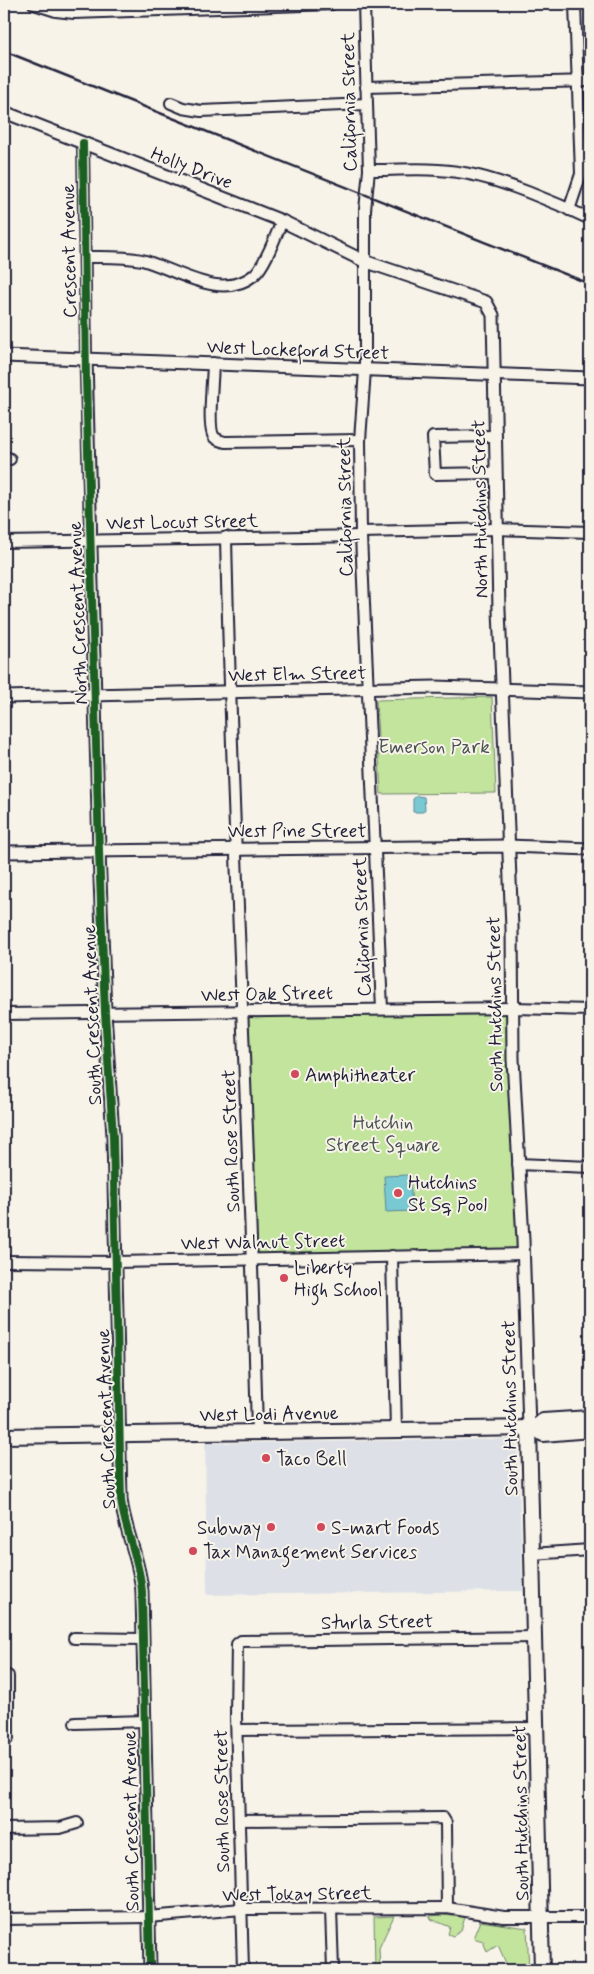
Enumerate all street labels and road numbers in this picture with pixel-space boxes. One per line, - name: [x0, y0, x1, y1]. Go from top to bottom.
- street label: California Street: [336, 32, 366, 172]
- street label: Holly Drive: [147, 141, 236, 196]
- street label: Crescent Avenue: [56, 184, 83, 318]
- street label: West Lockeford Street: [206, 335, 390, 369]
- street label: North Hutchins Street: [466, 419, 495, 599]
- street label: California Street: [332, 437, 362, 577]
- street label: West Locust Street: [106, 509, 258, 536]
- street label: North Crescent Avenue: [63, 521, 94, 705]
- street label: West Elm Street: [228, 661, 367, 688]
- street label: West Pine Street: [228, 819, 366, 844]
- street label: California Street: [348, 857, 380, 997]
- street label: South Hutchins Street: [481, 916, 510, 1092]
- street label: South Crescent Avenue: [77, 924, 108, 1106]
- street label: West Oak Street: [201, 981, 333, 1008]
- street label: South Rose Street: [217, 1069, 246, 1213]
- street label: West Walnut Street: [181, 1229, 346, 1256]
- street label: South Hutchins Street: [496, 1320, 525, 1496]
- street label: South Crescent Avenue: [91, 1328, 122, 1510]
- street label: West Lodi Avenue: [199, 1401, 339, 1428]
- street label: Sturla Street: [321, 1609, 433, 1636]
- street label: South Hutchins Street: [507, 1725, 536, 1901]
- street label: South Rose Street: [209, 1729, 236, 1873]
- street label: South Crescent Avenue: [117, 1730, 146, 1912]
- street label: West Tokay Street: [222, 1881, 372, 1908]

